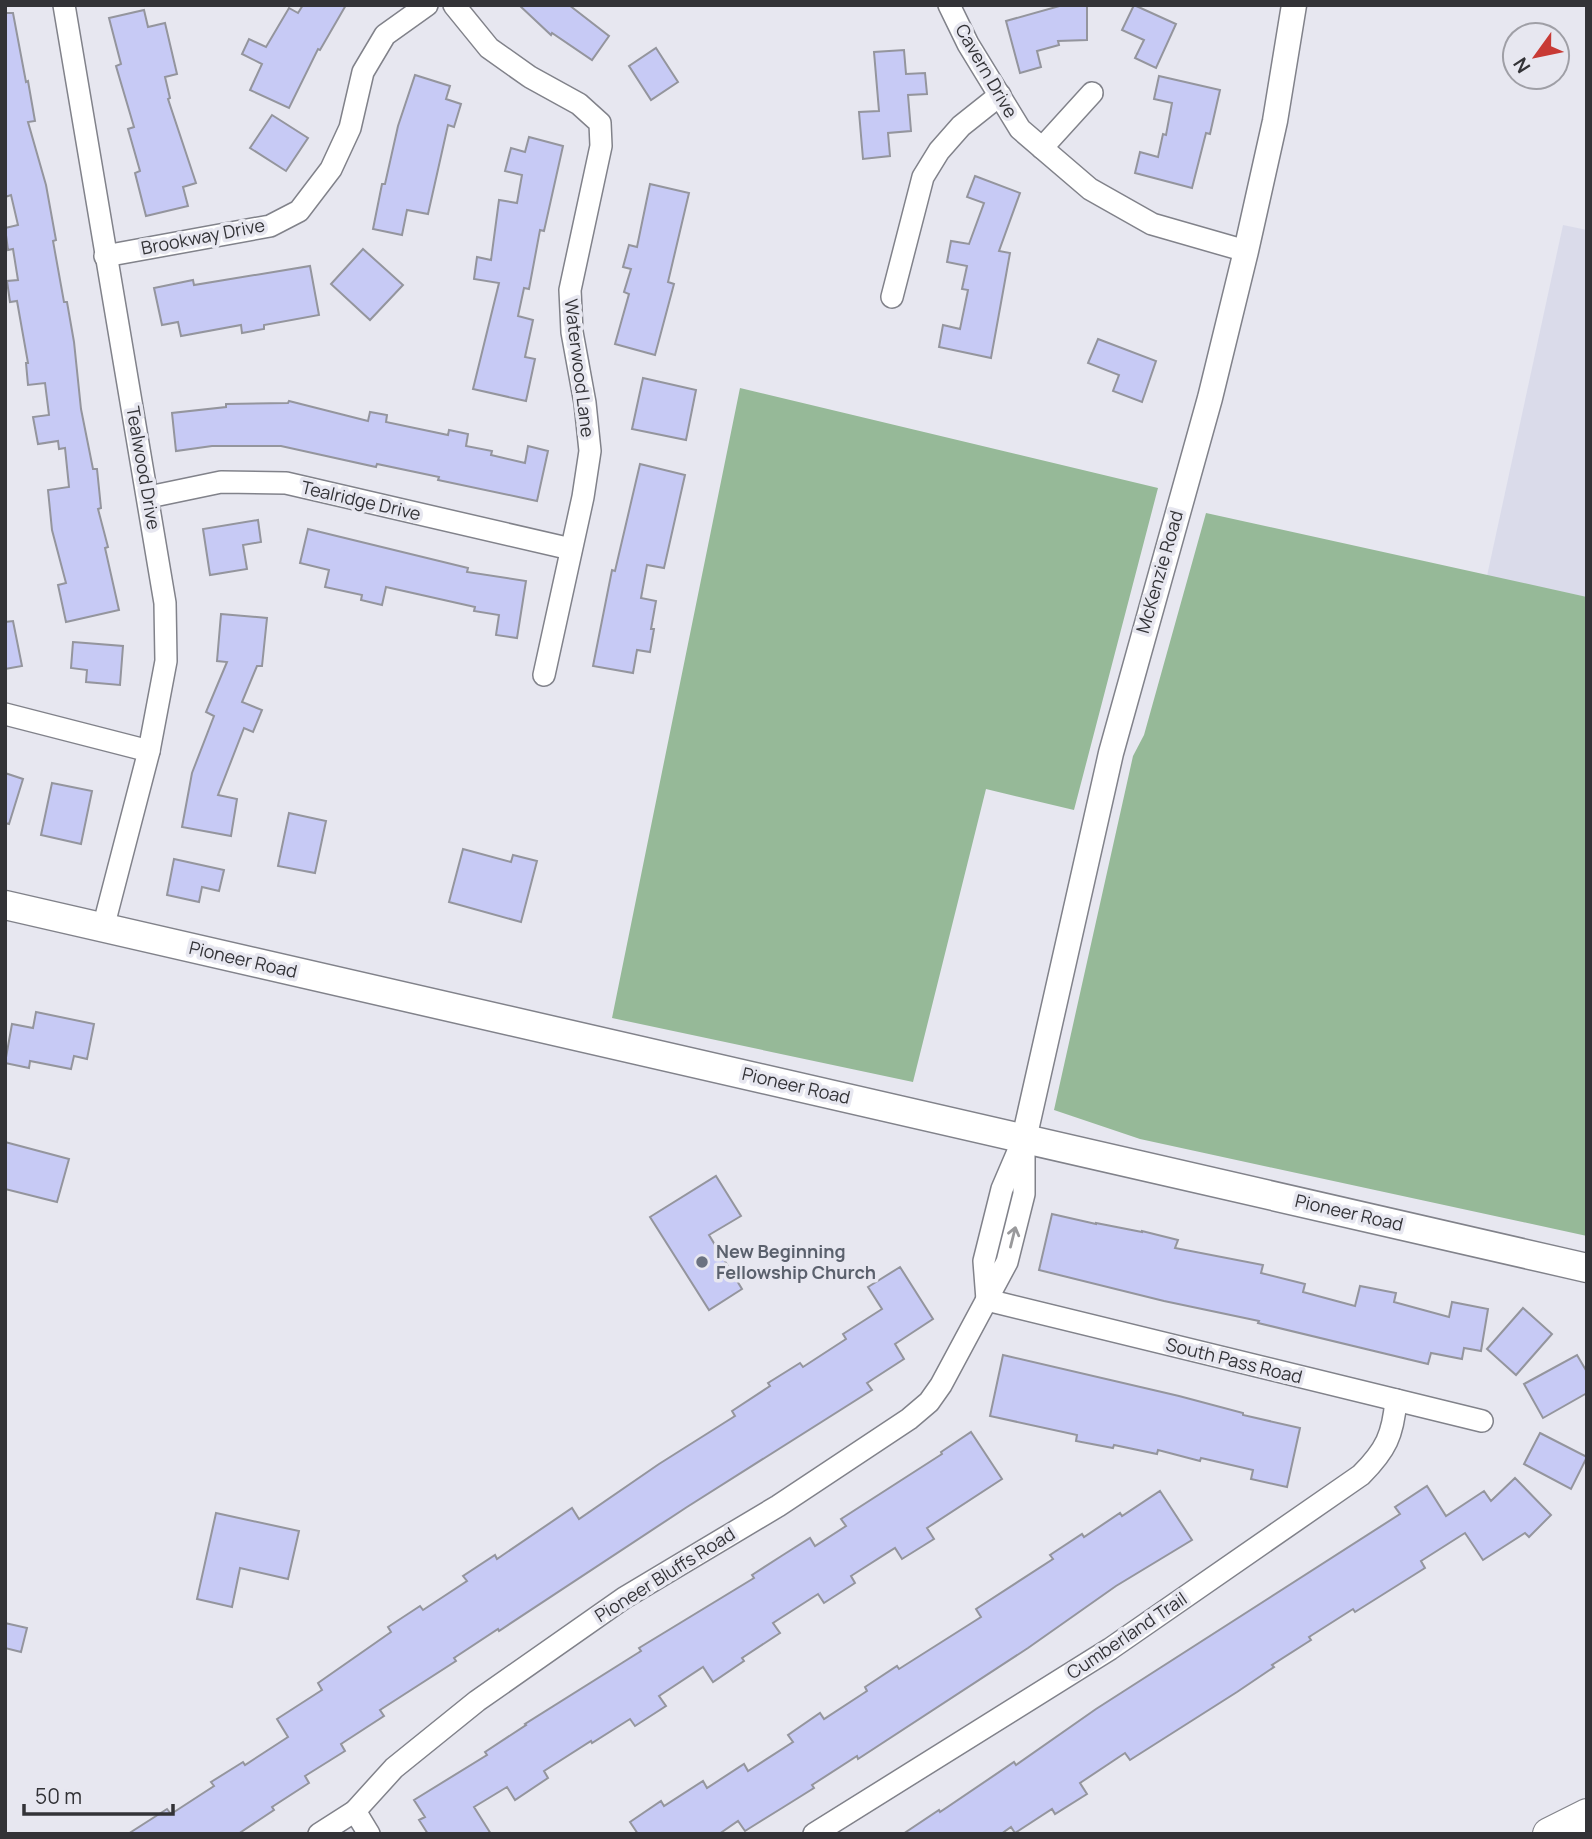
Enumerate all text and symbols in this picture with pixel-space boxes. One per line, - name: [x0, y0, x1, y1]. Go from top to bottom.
- street label: Cavern Drive: [950, 19, 1023, 122]
- north arrow: [1501, 21, 1571, 91]
- text: N: [1507, 52, 1536, 78]
- street label: Brookway Drive: [139, 212, 267, 260]
- street label: Waterwood Lane: [560, 297, 600, 438]
- street label: Tealwood Drive: [121, 404, 167, 531]
- street label: Tealridge Drive: [299, 475, 423, 525]
- street label: McKenzie Road: [1130, 508, 1188, 636]
- street label: Pioneer Road: [187, 935, 300, 983]
- street label: Pioneer Road: [740, 1061, 853, 1109]
- street label: Pioneer Road: [1293, 1188, 1406, 1236]
- one-way arrow: [1007, 1226, 1020, 1249]
- place label: New Beginning Fellowship Church: [716, 1239, 876, 1284]
- marker: New Beginning Fellowship Church: [694, 1254, 710, 1270]
- street label: South Pass Road: [1164, 1332, 1305, 1389]
- street label: Pioneer Bluffs Road: [590, 1521, 739, 1627]
- street label: Cumberland Trail: [1062, 1586, 1191, 1684]
- scale bar: [24, 1772, 173, 1816]
- text: 50 m: [35, 1782, 82, 1810]

